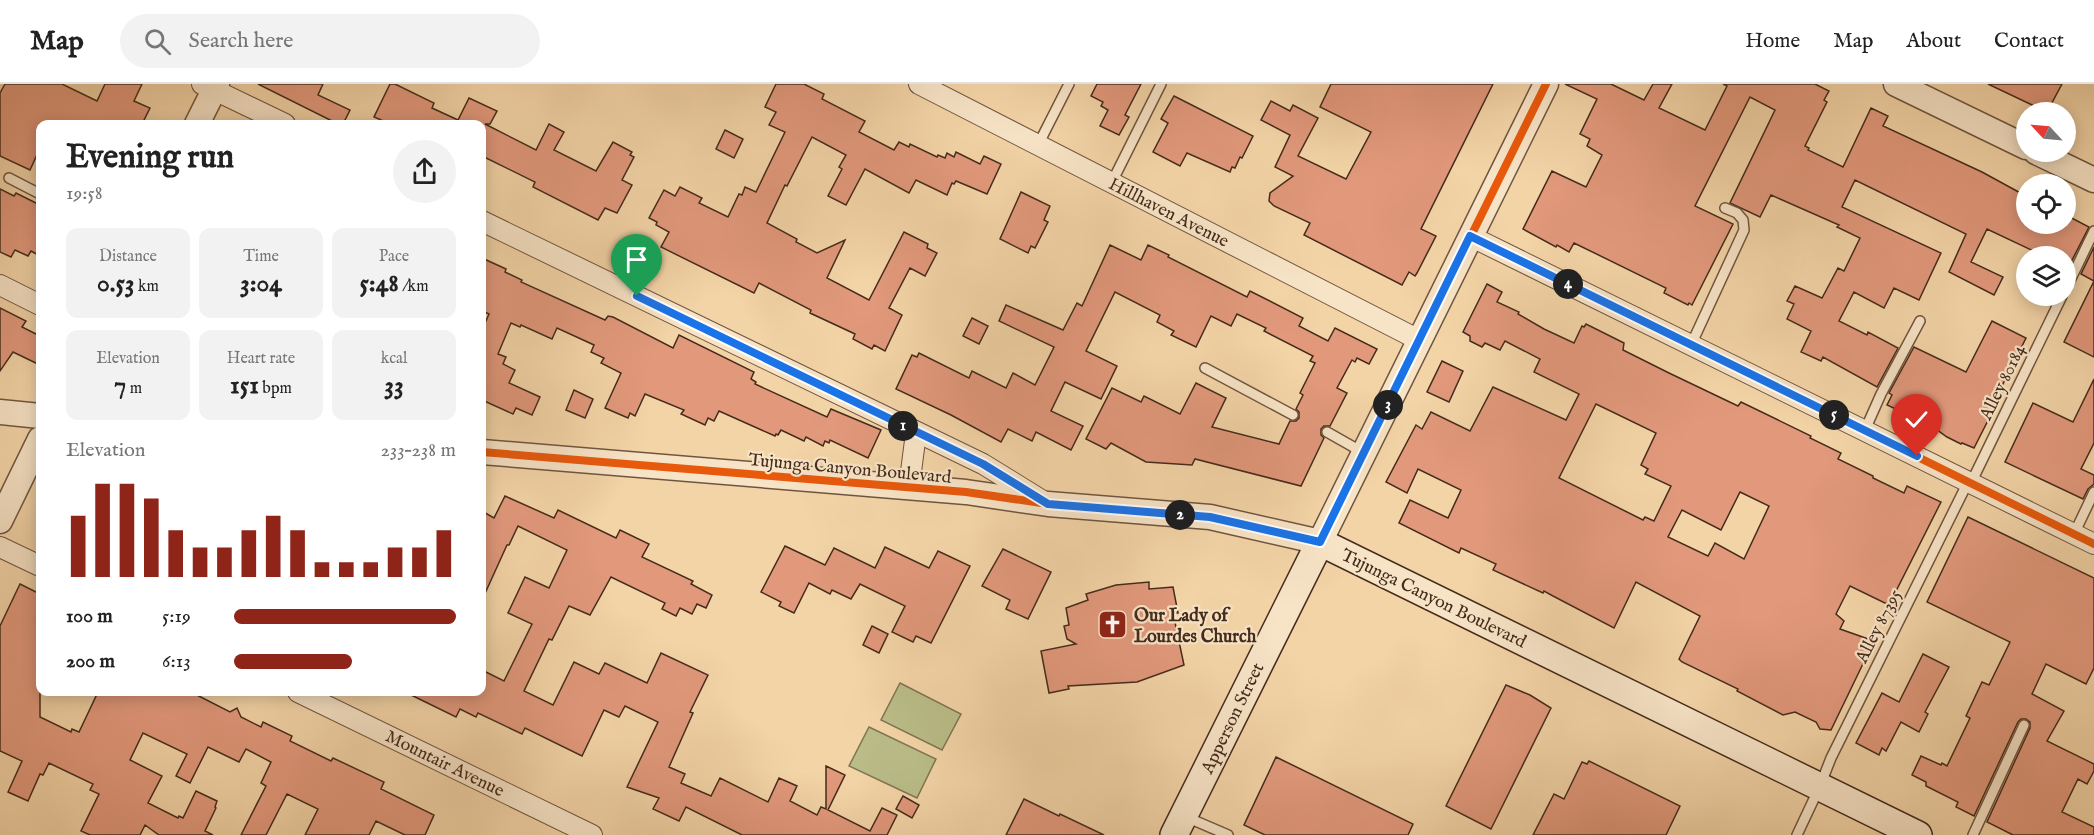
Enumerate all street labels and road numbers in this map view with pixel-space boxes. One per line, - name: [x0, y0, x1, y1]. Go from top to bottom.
- street label: Hillhaven Avenue: [1104, 173, 1232, 254]
- street label: Alley 80184: [1975, 341, 2032, 425]
- street label: Tujunga Canyon Boulevard: [748, 449, 952, 490]
- street label: Tujunga Canyon Boulevard: [1337, 544, 1530, 654]
- street label: Alley 87395: [1851, 586, 1908, 668]
- street label: Apperson Street: [1196, 659, 1270, 779]
- street label: Mountair Avenue: [381, 726, 508, 803]

